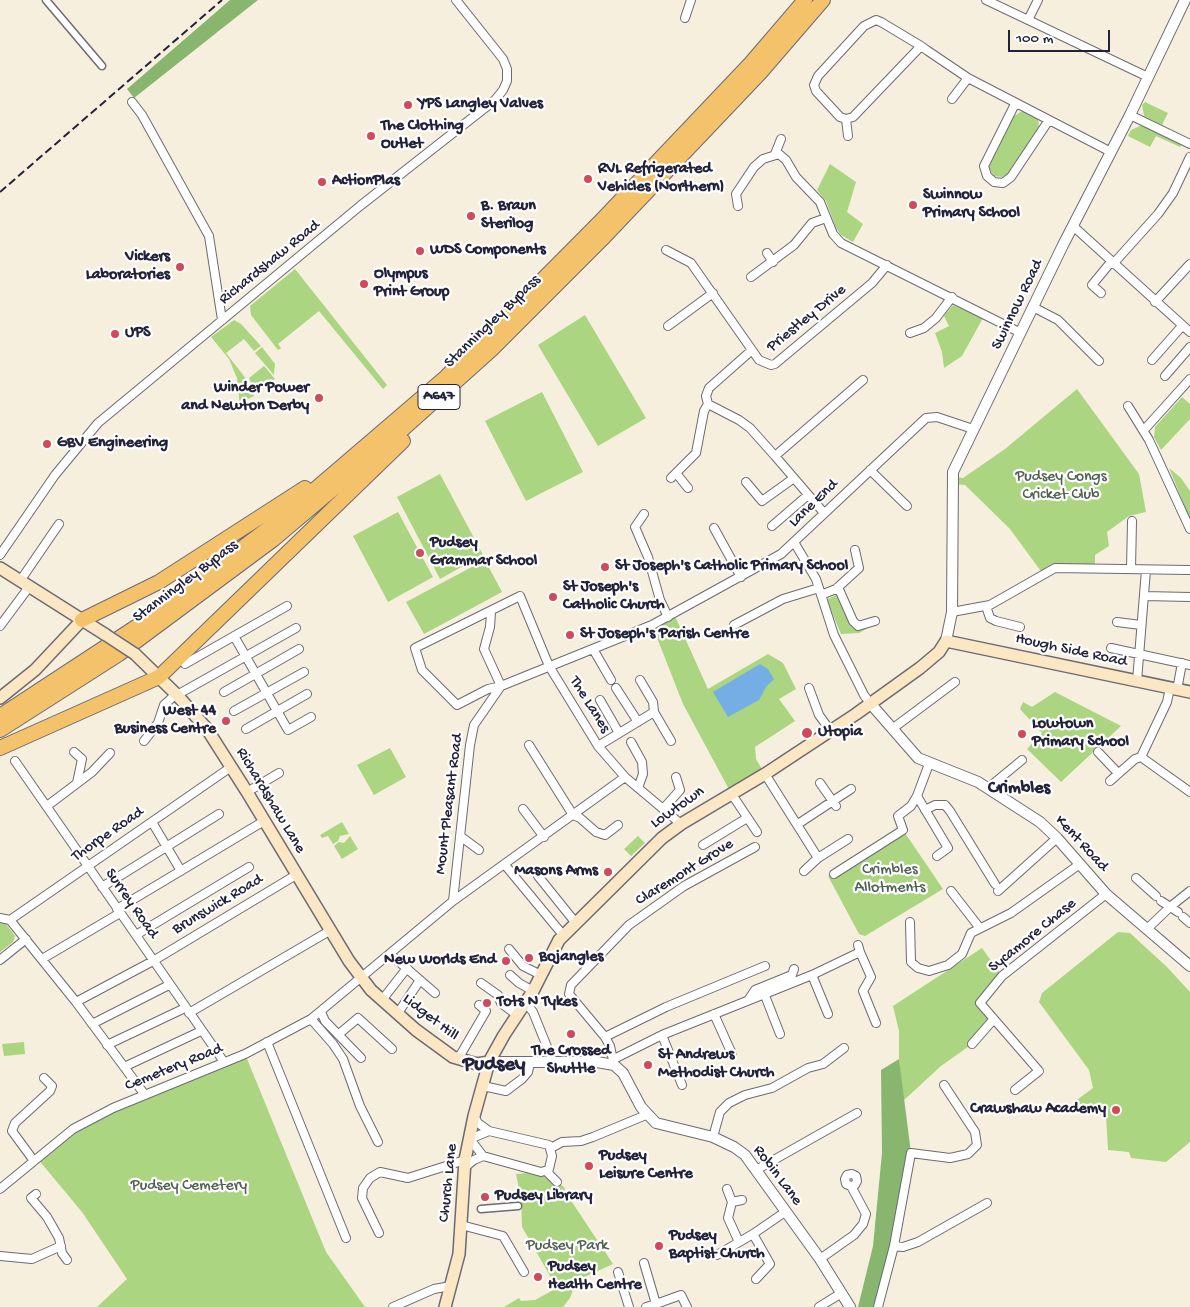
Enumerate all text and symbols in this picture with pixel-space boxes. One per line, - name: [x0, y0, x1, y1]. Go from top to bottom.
- scale bar: [1010, 20, 1112, 52]
- text: 100 m: [1016, 30, 1053, 48]
- place label: YPS Langley Valves: [418, 95, 543, 115]
- marker: YPS Langley Valves: [402, 99, 414, 111]
- place label: The Clothing Outlet: [381, 117, 464, 155]
- marker: The Clothing Outlet: [365, 130, 377, 142]
- place label: RVL Refrigerated Vehicles (Northern): [598, 160, 724, 198]
- place label: ActionPlas: [332, 172, 400, 192]
- marker: RVL Refrigerated Vehicles (Northern): [582, 173, 594, 185]
- marker: ActionPlas: [316, 176, 328, 188]
- place label: Swinnow Primary School: [923, 186, 1020, 224]
- place label: B. Braun Sterilog: [481, 197, 536, 235]
- marker: Swinnow Primary School: [907, 199, 919, 211]
- marker: B. Braun Sterilog: [465, 210, 477, 222]
- street label: Richardshaw Road: [216, 216, 324, 310]
- place label: WDS Components: [430, 241, 546, 261]
- marker: WDS Components: [414, 245, 426, 257]
- place label: Vickers Laboratories: [86, 248, 170, 286]
- street label: Swinnow Road: [988, 257, 1048, 353]
- marker: Vickers Laboratories: [174, 261, 186, 273]
- place label: Olympus Print Group: [374, 265, 449, 303]
- street label: Stanningley Bypass: [441, 271, 545, 373]
- marker: Olympus Print Group: [358, 278, 370, 290]
- street label: Priestley Drive: [763, 281, 851, 357]
- place label: UPS: [125, 324, 150, 344]
- marker: UPS: [109, 328, 121, 340]
- place label: Winder Power and Newton Derby: [181, 379, 309, 417]
- road number: A647: [418, 384, 460, 410]
- marker: Winder Power and Newton Derby: [313, 392, 325, 404]
- place label: GBV Engineering: [57, 434, 168, 454]
- marker: GBV Engineering: [41, 438, 53, 450]
- park label: Pudsey Congs Cricket Club: [1015, 468, 1107, 506]
- street label: Lane End: [785, 476, 843, 532]
- place label: Pudsey Grammar School: [430, 534, 537, 572]
- street label: Stanningley Bypass: [130, 536, 242, 628]
- marker: Pudsey Grammar School: [414, 547, 426, 559]
- place label: St Joseph's Catholic Primary School: [615, 557, 848, 577]
- marker: St Joseph's Catholic Primary School: [599, 561, 611, 573]
- place label: St Joseph's Catholic Church: [563, 578, 665, 616]
- marker: St Joseph's Catholic Church: [547, 591, 559, 603]
- place label: St Joseph's Parish Centre: [580, 625, 749, 645]
- marker: St Joseph's Parish Centre: [564, 629, 576, 641]
- street label: Hough Side Road: [1013, 630, 1129, 672]
- street label: The Lanes: [564, 673, 614, 737]
- place label: West 44 Business Centre: [115, 702, 216, 740]
- marker: West 44 Business Centre: [220, 715, 232, 727]
- place label: Lowtown Primary School: [1032, 715, 1129, 753]
- place label: Utopia: [818, 723, 862, 743]
- marker: Utopia: [800, 726, 814, 740]
- marker: Lowtown Primary School: [1016, 728, 1028, 740]
- street label: Mount Pleasant Road: [432, 732, 468, 876]
- street label: Richardshaw Lane: [231, 745, 309, 857]
- district label: Crimbles: [988, 778, 1050, 800]
- street label: Lowtown: [647, 783, 709, 833]
- street label: Thorpe Road: [68, 803, 148, 867]
- street label: Kent Road: [1050, 812, 1112, 876]
- street label: Claremont Grove: [632, 835, 738, 911]
- park label: Crimbles Allotments: [855, 861, 925, 899]
- place label: Masons Arms: [514, 862, 598, 882]
- street label: Surrey Road: [100, 865, 162, 943]
- marker: Masons Arms: [602, 866, 614, 878]
- street label: Brunswick Road: [169, 871, 267, 939]
- street label: Sycamore Chase: [985, 895, 1081, 977]
- place label: Bojangles: [539, 948, 603, 968]
- place label: New Worlds End: [384, 951, 496, 971]
- marker: Bojangles: [523, 952, 535, 964]
- marker: New Worlds End: [500, 955, 512, 967]
- street label: Lidget Hill: [398, 990, 462, 1046]
- place label: Tots N Tykes: [497, 993, 577, 1013]
- marker: Tots N Tykes: [481, 997, 493, 1009]
- marker: The Crossed Shuttle: [565, 1028, 577, 1040]
- street label: Cemetery Road: [122, 1040, 226, 1096]
- place label: The Crossed Shuttle: [532, 1042, 610, 1080]
- place label: St Andrews Methodist Church: [658, 1046, 774, 1084]
- district label: Pudsey: [463, 1053, 525, 1079]
- marker: St Andrews Methodist Church: [642, 1059, 654, 1071]
- place label: Crawshaw Academy: [970, 1100, 1106, 1120]
- marker: Crawshaw Academy: [1110, 1104, 1122, 1116]
- street label: Robin Lane: [748, 1142, 806, 1210]
- street label: Church Lane: [435, 1143, 463, 1223]
- place label: Pudsey Leisure Centre: [599, 1147, 693, 1185]
- marker: Pudsey Leisure Centre: [583, 1160, 595, 1172]
- park label: Pudsey Cemetery: [131, 1177, 247, 1197]
- place label: Pudsey Library: [495, 1187, 592, 1207]
- marker: Pudsey Library: [479, 1191, 491, 1203]
- place label: Pudsey Baptist Church: [669, 1227, 765, 1265]
- park label: Pudsey Park: [526, 1237, 608, 1257]
- marker: Pudsey Baptist Church: [653, 1240, 665, 1252]
- place label: Pudsey Health Centre: [548, 1258, 642, 1296]
- marker: Pudsey Health Centre: [532, 1271, 544, 1283]

